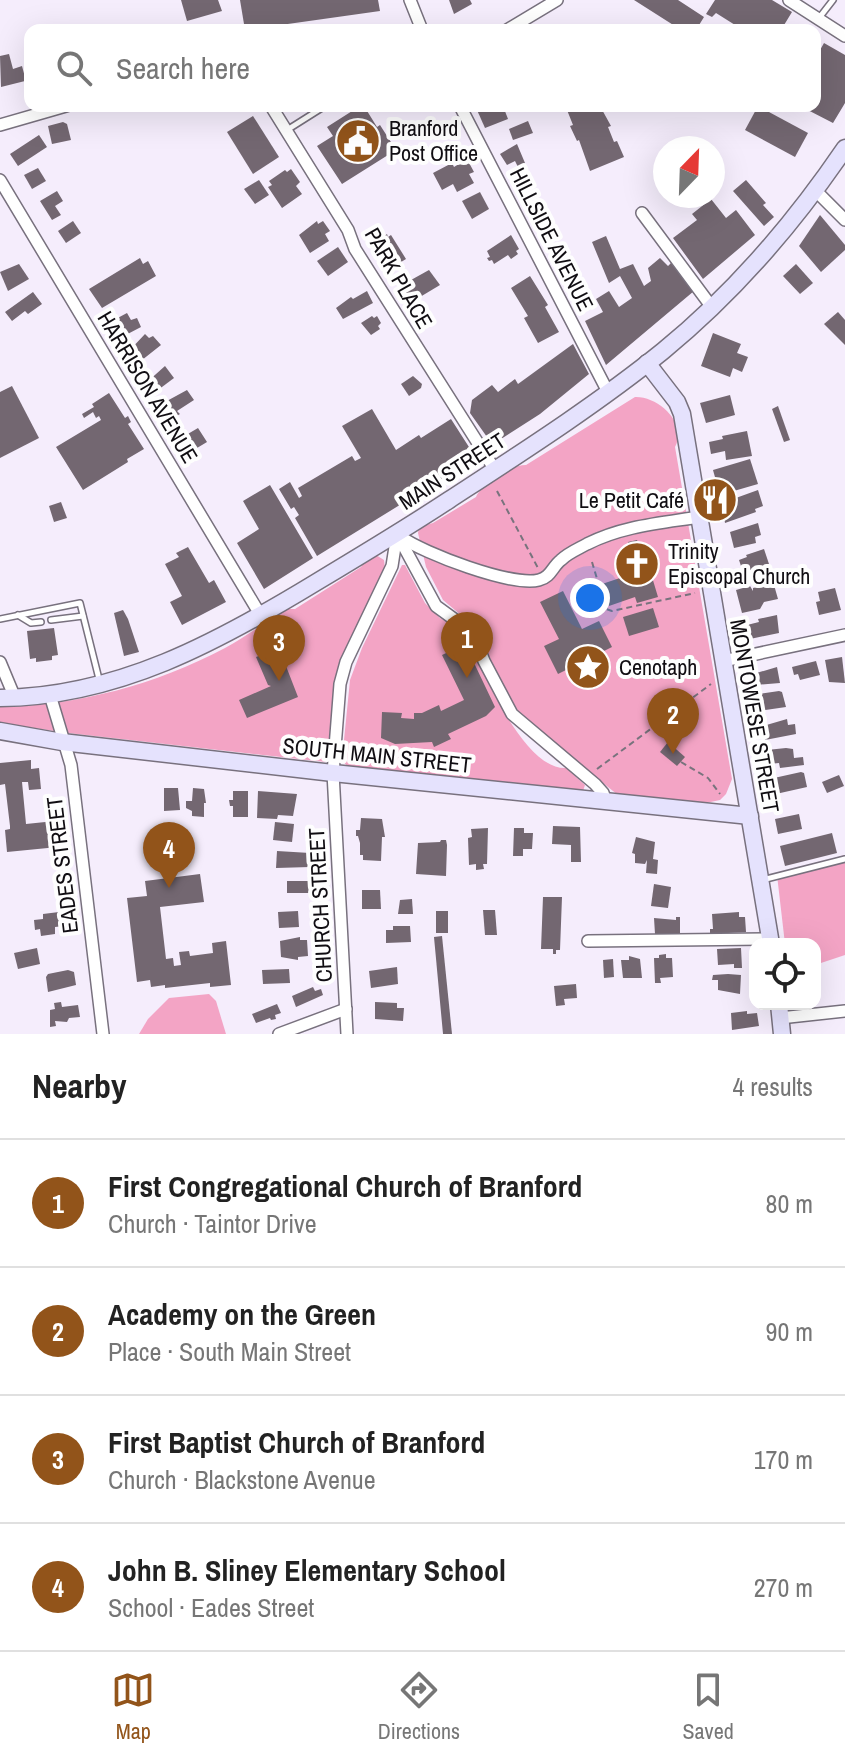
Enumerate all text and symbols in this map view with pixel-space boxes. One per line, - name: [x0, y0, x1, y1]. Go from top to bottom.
- search box: [24, 24, 821, 112]
- icon: search: [52, 46, 96, 90]
- text: Search here: [116, 48, 250, 88]
- place label: Branford Post Office: [389, 113, 478, 168]
- public building icon: Branford Post Office: [334, 117, 382, 165]
- north arrow: [653, 136, 725, 208]
- street label: HILLSIDE AVENUE: [503, 162, 601, 316]
- street label: PARK PLACE: [358, 222, 440, 334]
- street label: HARRISON AVENUE: [91, 306, 205, 468]
- street label: MAIN STREET: [393, 425, 511, 517]
- restaurant icon: Le Petit Café: [691, 476, 739, 524]
- place label: Le Petit Café: [579, 485, 684, 515]
- place label: Trinity Episcopal Church: [668, 536, 810, 591]
- church icon: Trinity Episcopal Church: [613, 540, 661, 588]
- your location: [570, 578, 610, 618]
- pin: 1: [441, 612, 493, 678]
- pin: 3: [253, 615, 305, 681]
- street label: MONTOWESE STREET: [723, 617, 787, 815]
- place icon: Cenotaph: [564, 643, 612, 691]
- place label: Cenotaph: [619, 652, 697, 682]
- pin: 2: [647, 688, 699, 754]
- street label: SOUTH MAIN STREET: [281, 730, 473, 780]
- street label: EADES STREET: [39, 795, 85, 935]
- pin: 4: [143, 822, 195, 888]
- street label: CHURCH STREET: [301, 827, 339, 983]
- map controls: [749, 938, 821, 1010]
- button: locate: [749, 938, 821, 1010]
- text: Nearby: [32, 1063, 127, 1109]
- text: 4 results: [732, 1069, 813, 1104]
- text: First Congregational Church of Branford: [108, 1166, 582, 1206]
- text: 1: [52, 1186, 64, 1221]
- text: 80 m: [766, 1186, 813, 1221]
- text: Church · Taintor Drive: [108, 1206, 317, 1241]
- text: Academy on the Green: [108, 1294, 376, 1334]
- text: 2: [52, 1314, 64, 1349]
- text: 90 m: [766, 1314, 813, 1349]
- text: Place · South Main Street: [108, 1334, 351, 1369]
- text: First Baptist Church of Branford: [108, 1422, 485, 1462]
- text: 3: [52, 1442, 64, 1477]
- text: 170 m: [754, 1442, 813, 1477]
- text: Church · Blackstone Avenue: [108, 1462, 376, 1497]
- text: John B. Sliney Elementary School: [108, 1550, 506, 1590]
- text: 4: [52, 1570, 64, 1605]
- text: 270 m: [754, 1570, 813, 1605]
- text: School · Eades Street: [108, 1590, 314, 1625]
- tab: Map: [111, 1668, 155, 1746]
- tab: Directions: [378, 1668, 460, 1746]
- tab: Saved: [683, 1668, 734, 1746]

